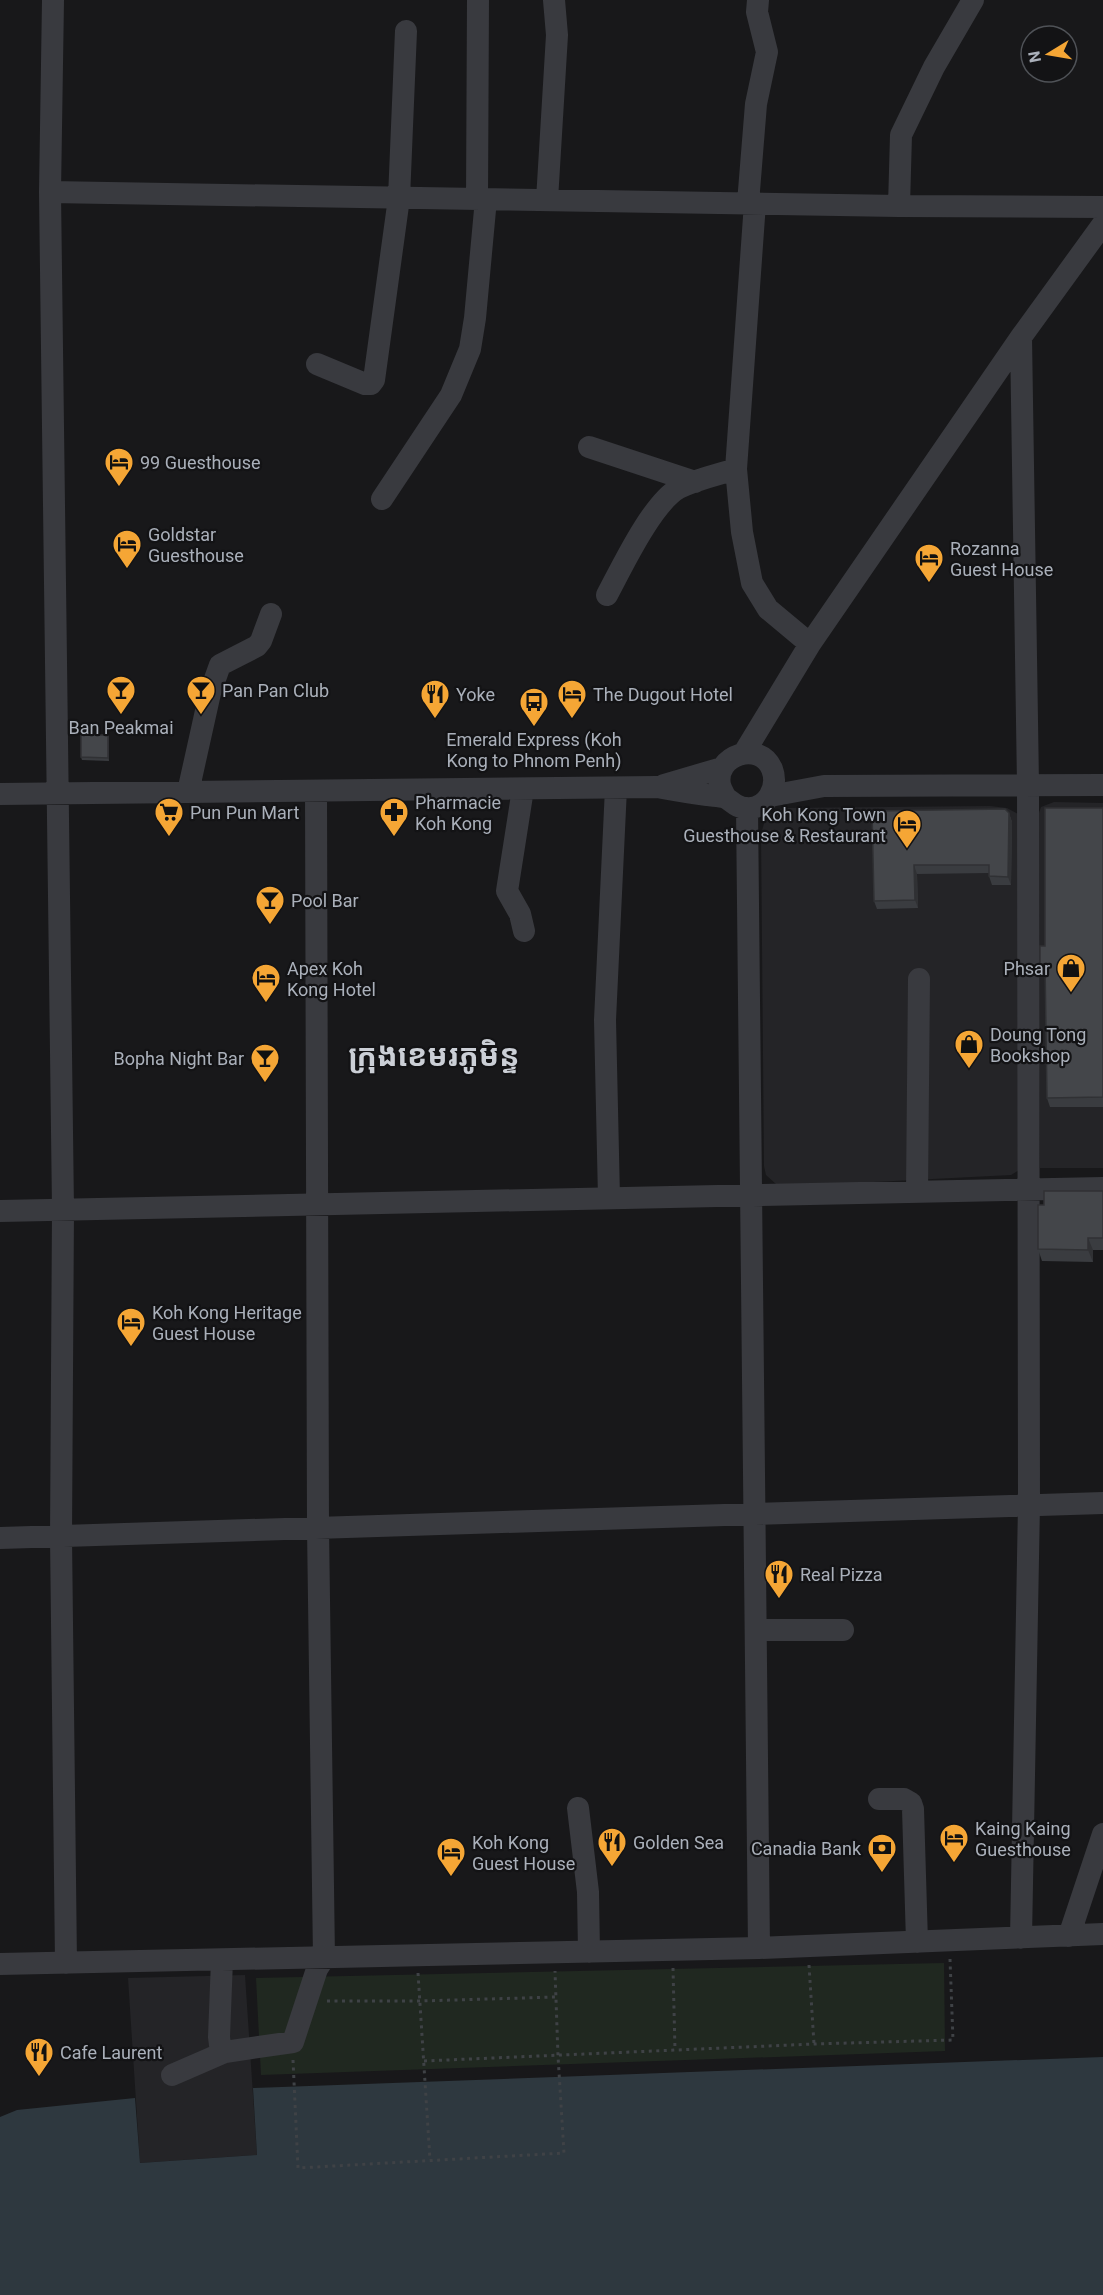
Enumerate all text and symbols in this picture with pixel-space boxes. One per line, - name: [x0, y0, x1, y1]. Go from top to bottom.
- north arrow: [1019, 24, 1079, 84]
- text: N: [1024, 49, 1045, 64]
- hotel icon: 99 Guesthouse: [103, 446, 135, 488]
- place label: 99 Guesthouse: [140, 452, 261, 473]
- place label: Goldstar Guesthouse: [148, 524, 244, 566]
- hotel icon: Goldstar Guesthouse: [111, 528, 143, 570]
- place label: Rozanna Guest House: [950, 538, 1053, 580]
- hotel icon: Rozanna Guest House: [913, 542, 945, 584]
- bar icon: Ban Peakmai: [105, 674, 137, 716]
- bar icon: Pan Pan Club: [185, 674, 217, 716]
- restaurant icon: Yoke: [419, 678, 451, 720]
- hotel icon: The Dugout Hotel: [556, 678, 588, 720]
- place label: Pan Pan Club: [222, 680, 329, 701]
- place label: Yoke: [456, 684, 495, 705]
- place label: The Dugout Hotel: [593, 684, 733, 705]
- bus stop icon: Emerald Express (Koh Kong to Phnom Penh): [518, 686, 550, 728]
- place label: Ban Peakmai: [68, 717, 174, 738]
- place label: Emerald Express (Koh Kong to Phnom Penh): [446, 729, 622, 772]
- place label: Pharmacie Koh Kong: [415, 792, 501, 834]
- supermarket icon: Pun Pun Mart: [153, 796, 185, 838]
- pharmacy icon: Pharmacie Koh Kong: [378, 796, 410, 838]
- place label: Pun Pun Mart: [190, 802, 299, 823]
- place label: Koh Kong Town Guesthouse & Restaurant: [683, 804, 886, 846]
- hotel icon: Koh Kong Town Guesthouse & Restaurant: [891, 808, 923, 850]
- bar icon: Pool Bar: [254, 884, 286, 926]
- place label: Pool Bar: [291, 890, 359, 911]
- shop icon: Phsar: [1055, 952, 1087, 994]
- place label: Apex Koh Kong Hotel: [287, 958, 376, 1000]
- place label: Phsar: [1004, 958, 1050, 979]
- hotel icon: Apex Koh Kong Hotel: [250, 962, 282, 1004]
- place label: Doung Tong Bookshop: [990, 1024, 1086, 1066]
- shop icon: Doung Tong Bookshop: [953, 1028, 985, 1070]
- district label: ក្រុងខេមរភូមិន្ទ: [348, 1038, 520, 1074]
- bar icon: Bopha Night Bar: [249, 1042, 281, 1084]
- place label: Bopha Night Bar: [114, 1048, 244, 1069]
- place label: Koh Kong Heritage Guest House: [152, 1302, 302, 1344]
- hotel icon: Koh Kong Heritage Guest House: [115, 1306, 147, 1348]
- restaurant icon: Real Pizza: [763, 1558, 795, 1600]
- place label: Real Pizza: [800, 1564, 883, 1585]
- place label: Kaing Kaing Guesthouse: [975, 1818, 1071, 1860]
- hotel icon: Kaing Kaing Guesthouse: [938, 1822, 970, 1864]
- restaurant icon: Golden Sea: [596, 1826, 628, 1868]
- place label: Koh Kong Guest House: [472, 1832, 575, 1874]
- place label: Golden Sea: [633, 1832, 724, 1853]
- bank icon: Canadia Bank: [866, 1832, 898, 1874]
- hotel icon: Koh Kong Guest House: [435, 1836, 467, 1878]
- place label: Canadia Bank: [751, 1838, 862, 1859]
- restaurant icon: Cafe Laurent: [23, 2036, 55, 2078]
- place label: Cafe Laurent: [60, 2042, 162, 2063]

